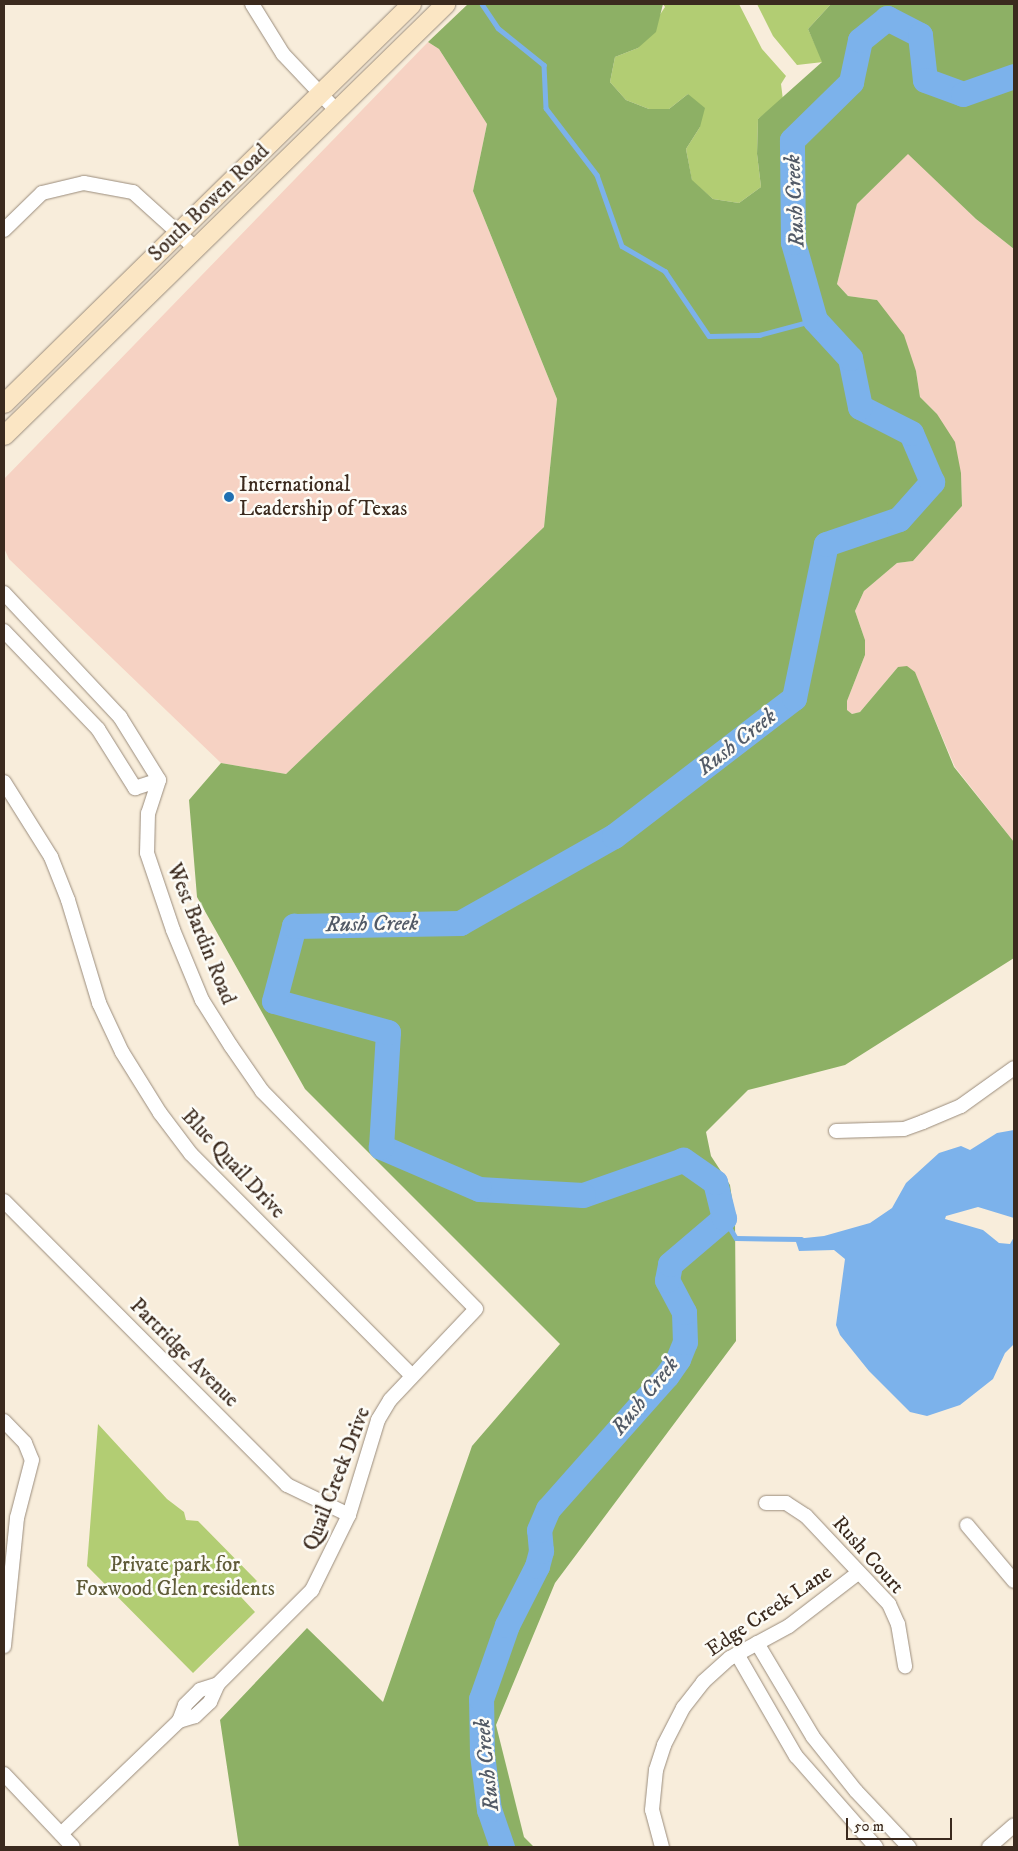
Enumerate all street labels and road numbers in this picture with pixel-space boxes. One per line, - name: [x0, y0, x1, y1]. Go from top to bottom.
- street label: South Bowen Road: [143, 139, 275, 267]
- street label: West Bardin Road: [161, 860, 241, 1008]
- street label: Blue Quail Drive: [176, 1104, 290, 1224]
- street label: Partridge Avenue: [124, 1293, 244, 1413]
- street label: Quail Creek Drive: [298, 1404, 376, 1554]
- street label: Rush Court: [827, 1511, 909, 1599]
- street label: Edge Creek Lane: [701, 1560, 837, 1662]

